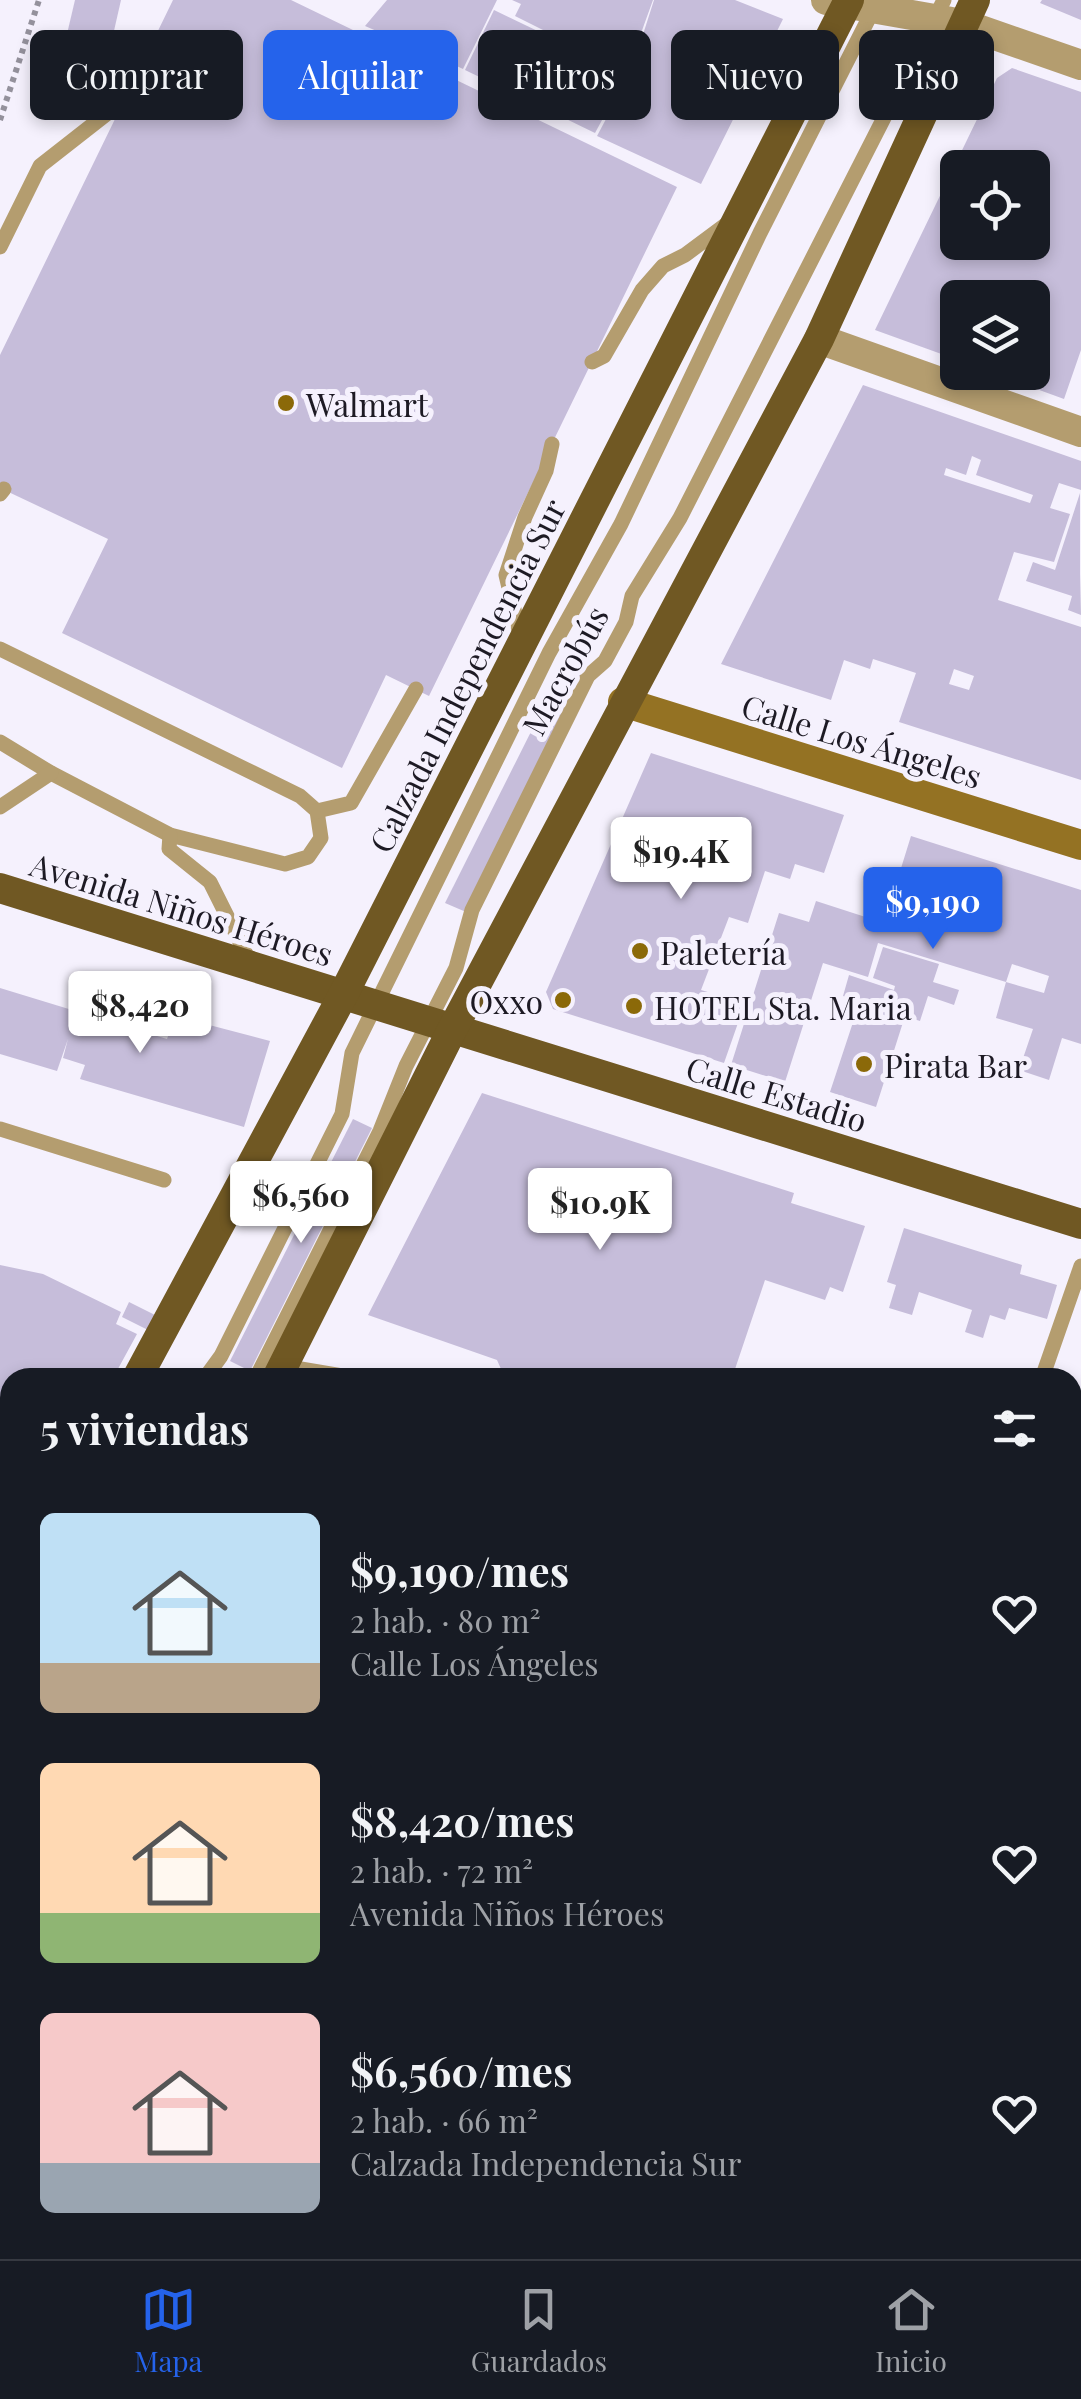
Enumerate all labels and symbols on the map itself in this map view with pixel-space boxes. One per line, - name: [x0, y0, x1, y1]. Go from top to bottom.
- place label: Walmart: [305, 382, 429, 425]
- marker: Walmart: [275, 392, 297, 414]
- street label: Calzada Independencia Sur: [358, 491, 574, 859]
- street label: Macrobús: [511, 598, 617, 742]
- street label: Calle Los Ángeles: [737, 683, 987, 797]
- pin: $19.4K: [600, 817, 762, 902]
- street label: Avenida Niños Héroes: [24, 841, 339, 974]
- pin: $9,190: [852, 867, 1014, 952]
- place label: Paletería: [660, 930, 787, 973]
- marker: Paletería: [629, 940, 651, 962]
- pin: $8,420: [59, 971, 221, 1056]
- place label: Oxxo: [470, 979, 543, 1022]
- place label: HOTEL Sta. Maria: [654, 985, 912, 1028]
- marker: Oxxo: [552, 989, 574, 1011]
- marker: HOTEL Sta. Maria: [623, 995, 645, 1017]
- place label: Pirata Bar: [884, 1043, 1027, 1086]
- street label: Calle Estadio: [681, 1045, 873, 1141]
- marker: Pirata Bar: [853, 1053, 875, 1075]
- pin: $6,560: [220, 1161, 382, 1246]
- pin: $10.9K: [519, 1168, 681, 1253]

